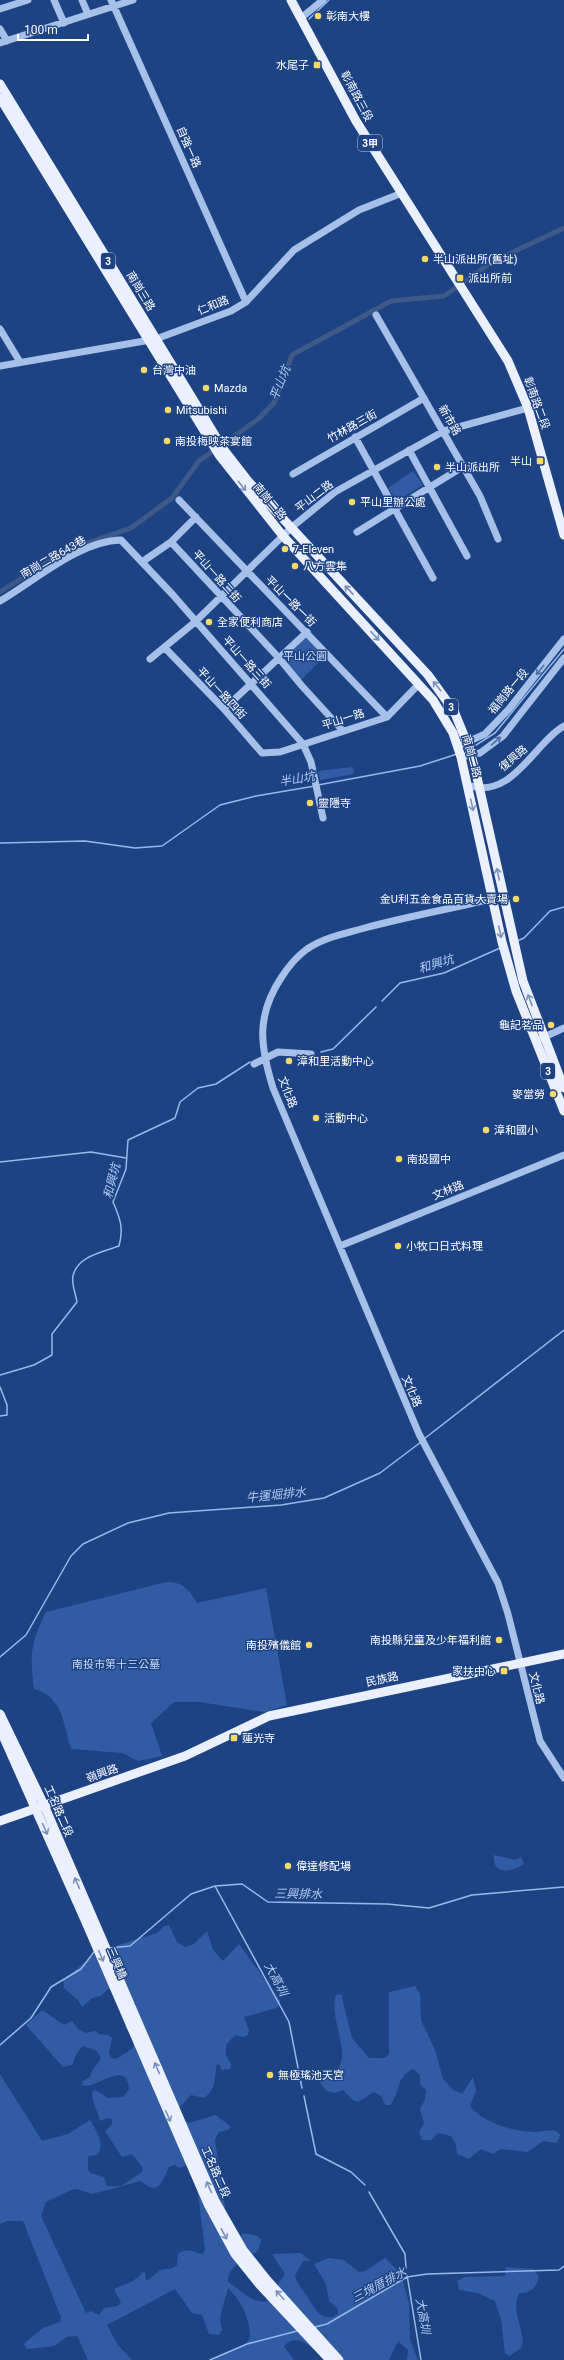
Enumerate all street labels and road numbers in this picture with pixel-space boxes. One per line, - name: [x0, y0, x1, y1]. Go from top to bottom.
- street label: 彰南路三段: [338, 69, 375, 124]
- street label: 自強一路: [174, 124, 203, 170]
- road number: 3甲: [358, 135, 382, 151]
- road number: 3: [101, 253, 115, 269]
- street label: 南崗三路: [124, 269, 157, 313]
- street label: 仁和路: [195, 293, 231, 318]
- street label: 彰南路二段: [521, 375, 552, 431]
- street label: 新市路: [436, 403, 463, 438]
- street label: 竹林路三街: [325, 407, 379, 445]
- street label: 平山二路: [293, 478, 336, 515]
- street label: 南崗二路: [250, 480, 289, 522]
- street label: 南崗二路643巷: [18, 533, 88, 581]
- street label: 平山一路二街: [190, 547, 244, 605]
- street label: 平山一路一街: [263, 573, 319, 629]
- street label: 平山一路三街: [220, 633, 274, 691]
- street label: 平山一路四街: [194, 665, 249, 722]
- street label: 福崗路一段: [486, 666, 531, 717]
- road number: 3: [444, 699, 458, 715]
- street label: 平山一路: [320, 706, 366, 732]
- street label: 南崗二路: [460, 733, 483, 779]
- street label: 復興路: [497, 743, 530, 774]
- road number: 3: [541, 1063, 555, 1079]
- street label: 文化路: [276, 1074, 300, 1110]
- street label: 文林路: [430, 1178, 466, 1203]
- street label: 文化路: [399, 1373, 424, 1409]
- street label: 民族路: [365, 1670, 400, 1689]
- street label: 文化路: [526, 1671, 547, 1706]
- street label: 嶺興路: [84, 1762, 120, 1785]
- street label: 工名路二段: [41, 1783, 76, 1839]
- street label: 三興橋: [104, 1945, 129, 1981]
- street label: 工名路二段: [198, 2144, 233, 2200]

